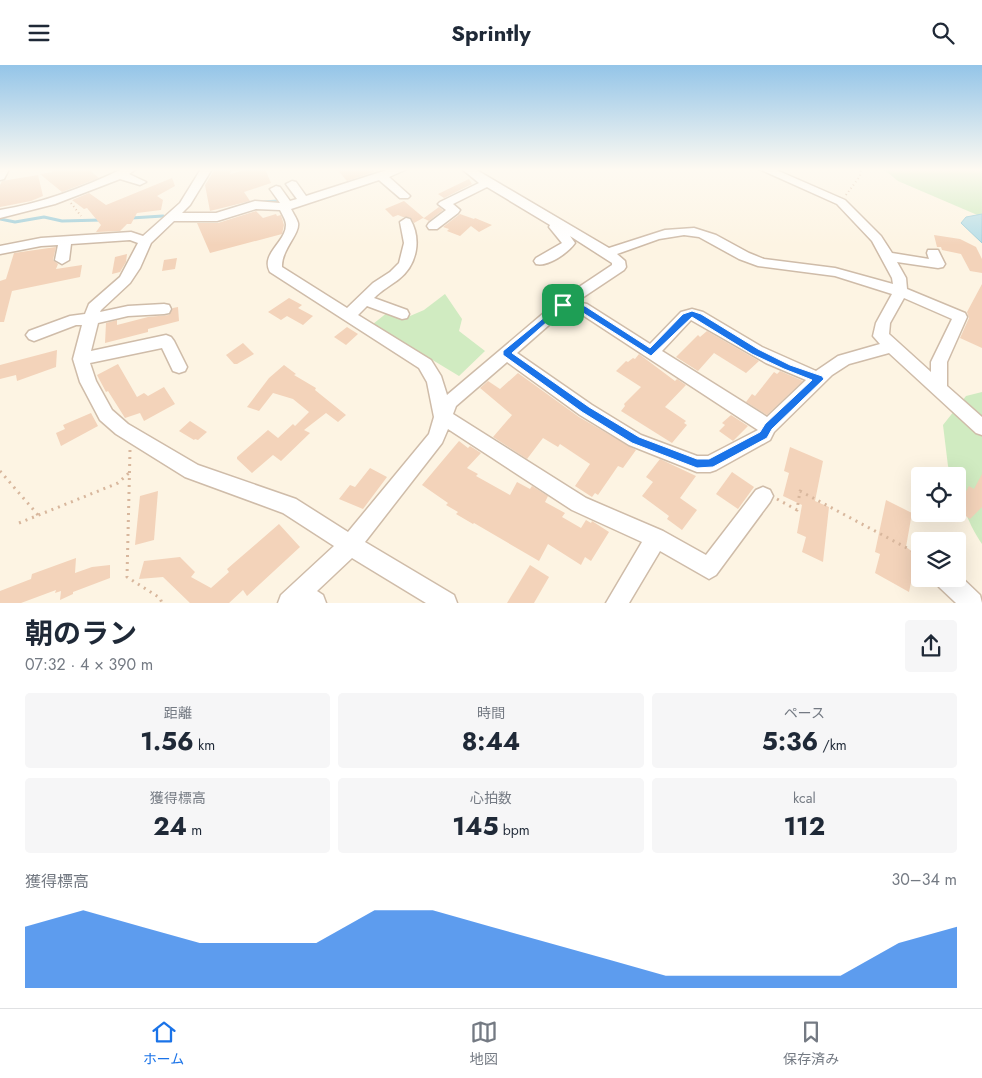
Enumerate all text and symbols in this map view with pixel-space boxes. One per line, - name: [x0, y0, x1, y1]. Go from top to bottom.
- text: Sprintly: [451, 17, 531, 49]
- icon: menu: [25, 19, 53, 47]
- icon: search: [929, 19, 957, 47]
- pin: [542, 284, 584, 326]
- icon: arrive: [549, 291, 577, 319]
- map controls: [911, 467, 966, 587]
- button: locate: [911, 467, 966, 522]
- button: layers: [911, 532, 966, 587]
- text: 朝のラン: [25, 613, 137, 654]
- button: share: [905, 620, 957, 672]
- text: 07:32 · 4 × 390 m: [25, 653, 153, 676]
- text: 距離: [164, 703, 192, 723]
- text: 時間: [477, 703, 505, 723]
- text: ペース: [784, 703, 825, 723]
- text: 1.56: [140, 723, 194, 759]
- text: 8:44: [462, 723, 520, 759]
- text: 5:36: [762, 723, 818, 759]
- text: km: [194, 735, 215, 755]
- text: /km: [818, 735, 847, 755]
- text: 獲得標高: [150, 788, 206, 808]
- text: 心拍数: [470, 788, 512, 808]
- text: kcal: [793, 788, 816, 808]
- text: 24: [153, 808, 187, 844]
- text: 145: [452, 808, 499, 844]
- text: 112: [783, 808, 825, 844]
- text: m: [187, 820, 202, 840]
- text: bpm: [499, 820, 530, 840]
- text: 30–34 m: [891, 868, 957, 891]
- text: 獲得標高: [25, 870, 89, 893]
- tab: ホーム: [143, 1018, 184, 1069]
- tab: 地図: [470, 1018, 498, 1069]
- tab: 保存済み: [783, 1018, 839, 1069]

